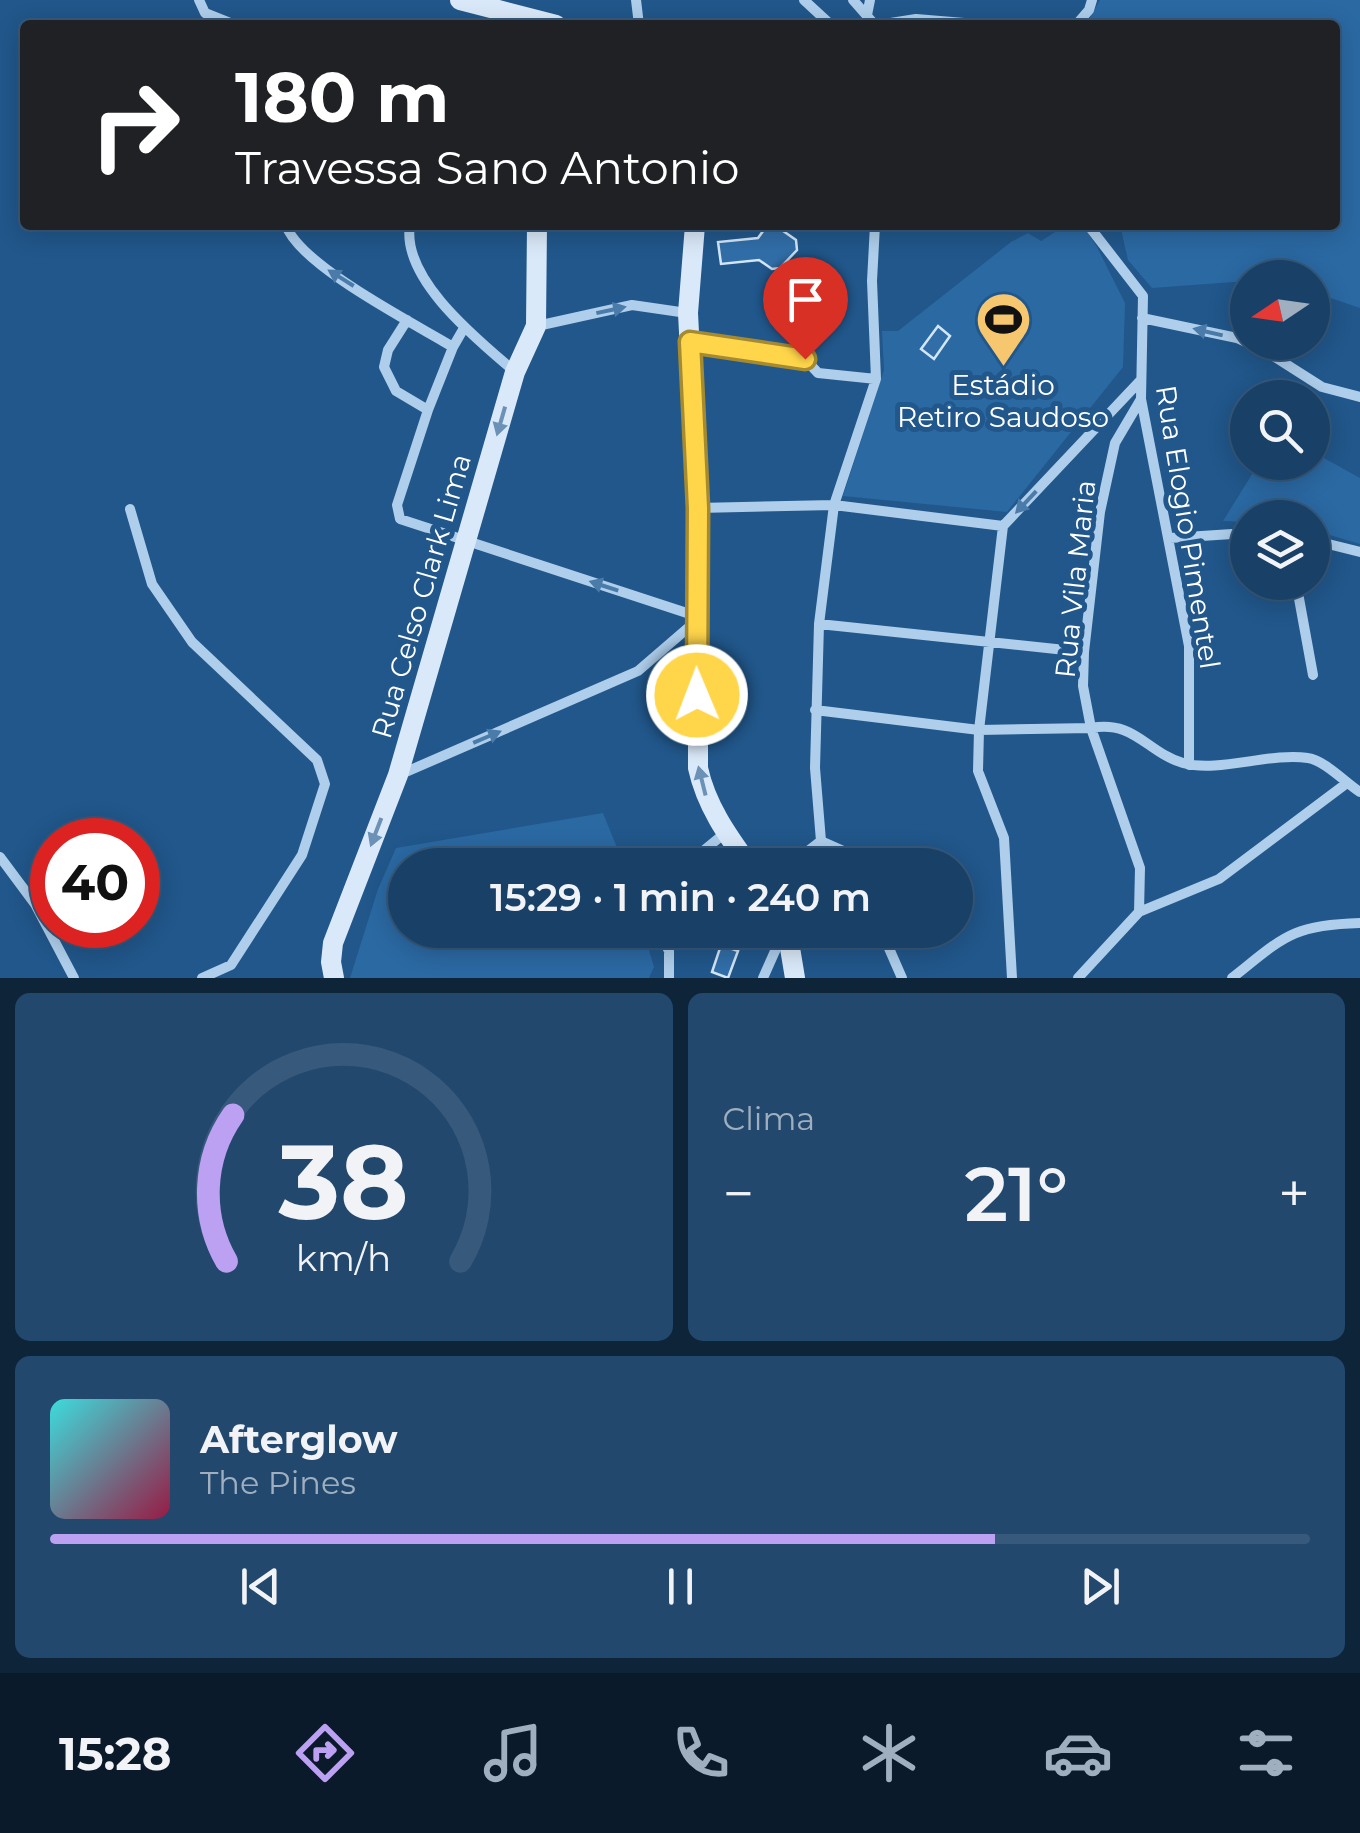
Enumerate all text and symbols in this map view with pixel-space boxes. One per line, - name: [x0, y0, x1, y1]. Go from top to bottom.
- text: 180 m: [235, 54, 449, 140]
- icon: right: [70, 60, 200, 190]
- text: Travessa Sano Antonio: [235, 140, 739, 195]
- pin: [763, 257, 848, 360]
- north arrow: [1230, 260, 1330, 360]
- map controls: [1230, 260, 1330, 600]
- one-way arrow: [327, 270, 355, 287]
- icon: arrive: [778, 272, 833, 327]
- sports icon: Estádio Retiro Saudoso: [973, 289, 1033, 368]
- one-way arrow: [596, 302, 627, 317]
- one-way arrow: [1192, 323, 1223, 339]
- place label: Estádio Retiro Saudoso: [897, 368, 1109, 434]
- button: search: [1230, 380, 1330, 480]
- street label: Rua Elogio Pimentel: [1149, 383, 1227, 671]
- one-way arrow: [493, 406, 508, 437]
- street label: Rua Celso Clark Lima: [364, 450, 478, 742]
- street label: Rua Vila Maria: [1048, 478, 1102, 680]
- one-way arrow: [1015, 489, 1038, 513]
- button: layers: [1230, 500, 1330, 600]
- one-way arrow: [588, 577, 618, 592]
- position arrow: [645, 643, 749, 747]
- one-way arrow: [473, 729, 502, 745]
- one-way arrow: [694, 765, 710, 796]
- one-way arrow: [368, 817, 383, 847]
- speed limit sign: 40: [30, 818, 160, 948]
- text: 15:29 · 1 min · 240 m: [490, 874, 871, 921]
- text: Clima: [723, 1099, 815, 1138]
- text: 38: [278, 1118, 409, 1245]
- text: 21°: [964, 1148, 1068, 1240]
- text: −: [723, 1160, 754, 1227]
- text: +: [1278, 1160, 1310, 1227]
- text: km/h: [296, 1236, 391, 1280]
- text: Afterglow: [200, 1416, 398, 1463]
- text: The Pines: [200, 1463, 356, 1502]
- icon: previous: [233, 1559, 288, 1614]
- icon: pause: [653, 1559, 708, 1614]
- icon: next: [1073, 1559, 1128, 1614]
- icon: directions: [290, 1718, 360, 1788]
- icon: music: [478, 1718, 548, 1788]
- icon: phone: [666, 1718, 736, 1788]
- icon: climate: [854, 1718, 924, 1788]
- icon: car: [1043, 1718, 1113, 1788]
- icon: filters: [1231, 1718, 1301, 1788]
- text: 15:28: [59, 1726, 172, 1781]

